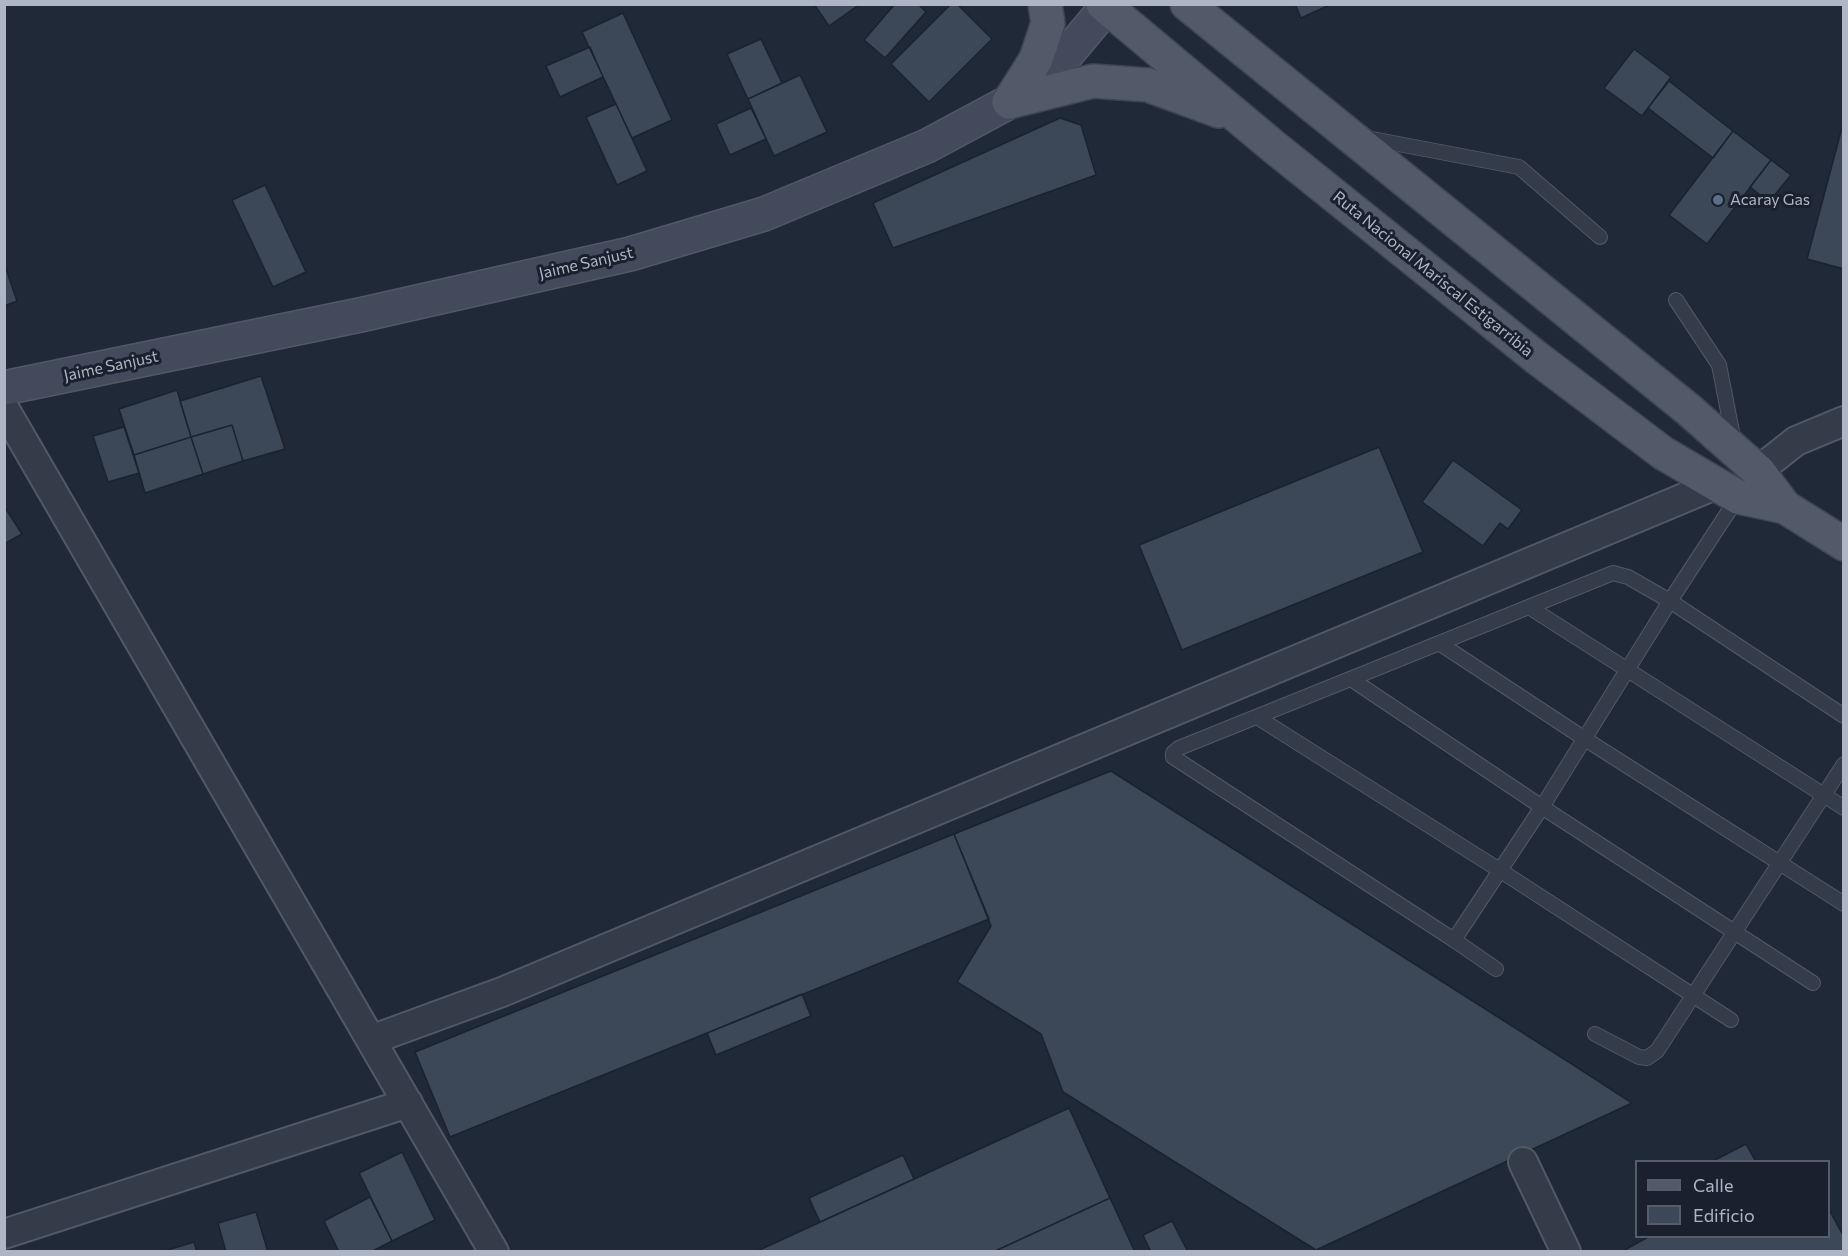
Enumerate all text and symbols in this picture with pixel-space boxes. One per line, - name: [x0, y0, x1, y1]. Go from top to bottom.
- street label: Ruta Nacional Mariscal Estigarribia: [1329, 187, 1537, 361]
- place label: Acaray Gas: [1730, 190, 1810, 210]
- marker: Acaray Gas: [1711, 193, 1725, 207]
- street label: Jaime Sanjust: [537, 243, 635, 283]
- street label: Jaime Sanjust: [62, 347, 160, 385]
- legend: [1635, 1160, 1830, 1238]
- text: Calle: [1693, 1174, 1733, 1196]
- text: Edificio: [1693, 1204, 1755, 1226]

